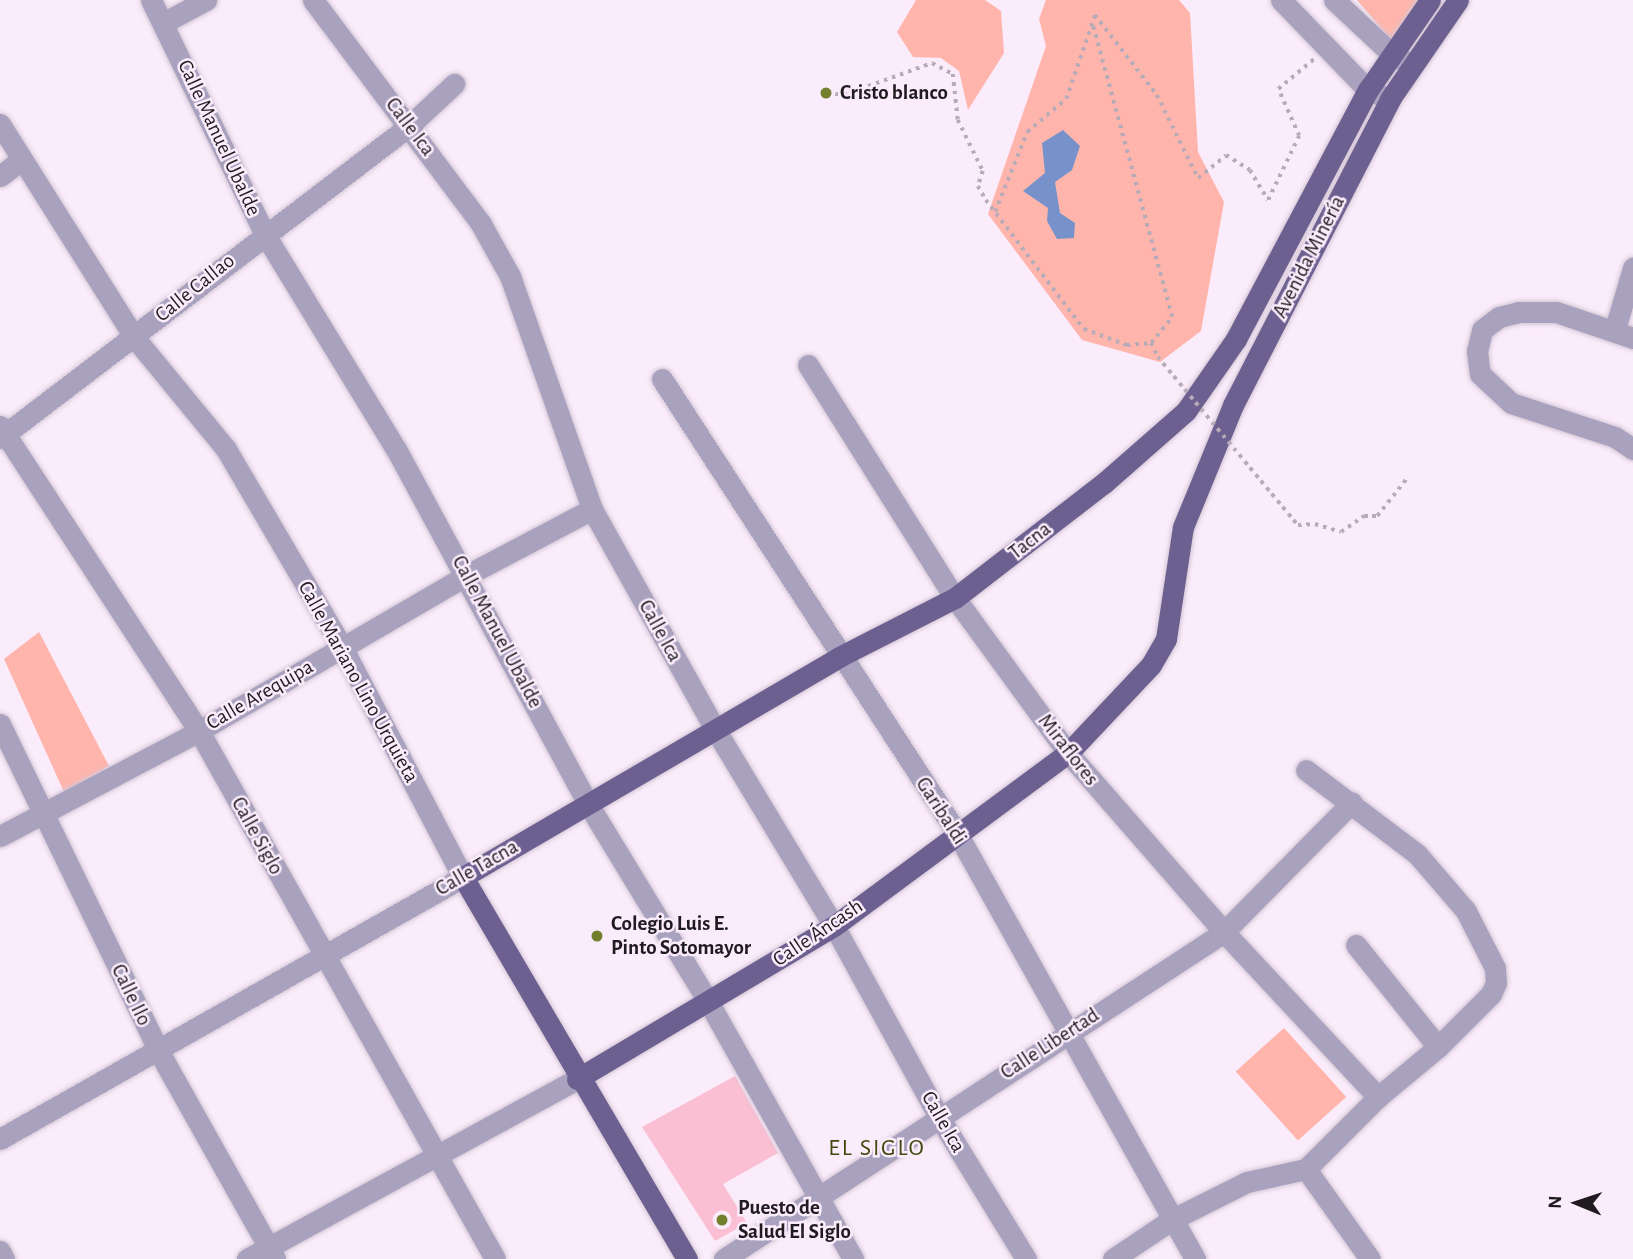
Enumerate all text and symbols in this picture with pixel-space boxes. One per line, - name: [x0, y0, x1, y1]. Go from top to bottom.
- street label: Calle Manuel Ubalde: [172, 56, 266, 220]
- place label: Cristo blanco: [840, 80, 948, 106]
- marker: Cristo blanco: [818, 85, 834, 101]
- street label: Calle Ica: [380, 93, 440, 161]
- street label: Avenida Minería: [1267, 192, 1351, 322]
- street label: Calle Callao: [150, 248, 240, 328]
- street label: Tacna: [1004, 517, 1056, 565]
- street label: Calle Manuel Ubalde: [446, 551, 548, 713]
- street label: Calle Mariano Lino Urquieta: [292, 577, 424, 787]
- street label: Calle Ica: [633, 596, 687, 666]
- street label: Calle Arequipa: [202, 654, 318, 736]
- street label: Miraflores: [1032, 709, 1104, 791]
- street label: Garibaldi: [910, 773, 972, 849]
- street label: Calle Siglo: [225, 793, 289, 879]
- street label: Calle Tacna: [431, 834, 523, 902]
- street label: Calle Áncash: [768, 894, 868, 972]
- place label: Colegio Luis E. Pinto Sotomayor: [611, 911, 751, 961]
- marker: Colegio Luis E. Pinto Sotomayor: [589, 928, 605, 944]
- street label: Calle Ilo: [105, 960, 157, 1030]
- street label: Calle Libertad: [996, 1003, 1104, 1085]
- street label: Calle Ica: [915, 1087, 971, 1157]
- district label: EL SIGLO: [829, 1135, 925, 1163]
- north arrow: [1542, 1168, 1612, 1238]
- place label: Puesto de Salud El Siglo: [738, 1195, 851, 1245]
- text: N: [1546, 1195, 1565, 1209]
- marker: Puesto de Salud El Siglo: [712, 1210, 732, 1230]

